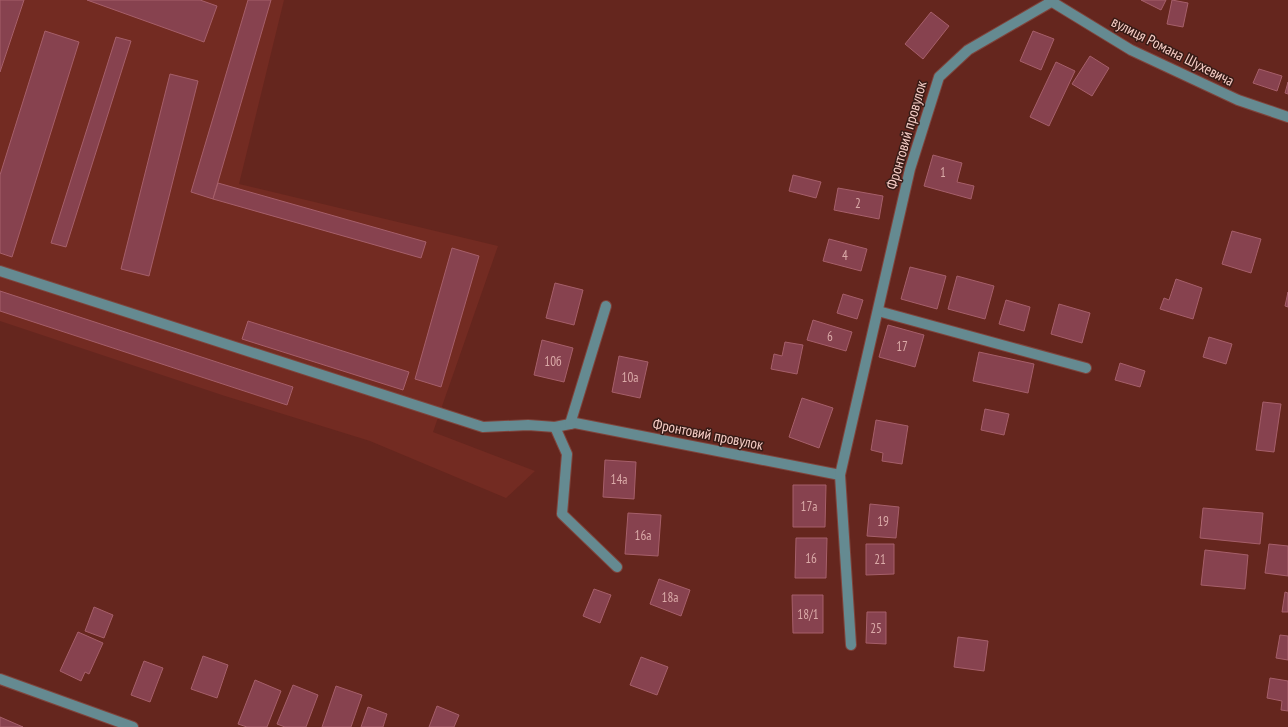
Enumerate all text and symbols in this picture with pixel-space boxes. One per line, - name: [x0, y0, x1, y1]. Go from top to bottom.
- street label: вулиця Романа Шухевича: [1109, 12, 1237, 90]
- street label: Фронтовий провулок: [881, 78, 931, 191]
- house number: 1: [940, 164, 946, 181]
- house number: 2: [855, 195, 861, 212]
- house number: 4: [842, 247, 848, 264]
- house number: 6: [827, 328, 833, 345]
- house number: 17: [896, 338, 908, 355]
- house number: 10б: [544, 353, 562, 370]
- house number: 10а: [622, 369, 638, 386]
- street label: Фронтовий провулок: [651, 414, 765, 454]
- house number: 14а: [611, 471, 627, 488]
- house number: 17а: [801, 498, 817, 515]
- house number: 19: [877, 513, 889, 530]
- house number: 16а: [635, 527, 651, 544]
- house number: 16: [805, 550, 817, 567]
- house number: 21: [874, 551, 886, 568]
- house number: 18а: [662, 589, 678, 606]
- house number: 18/1: [797, 606, 819, 623]
- house number: 25: [870, 620, 882, 637]

